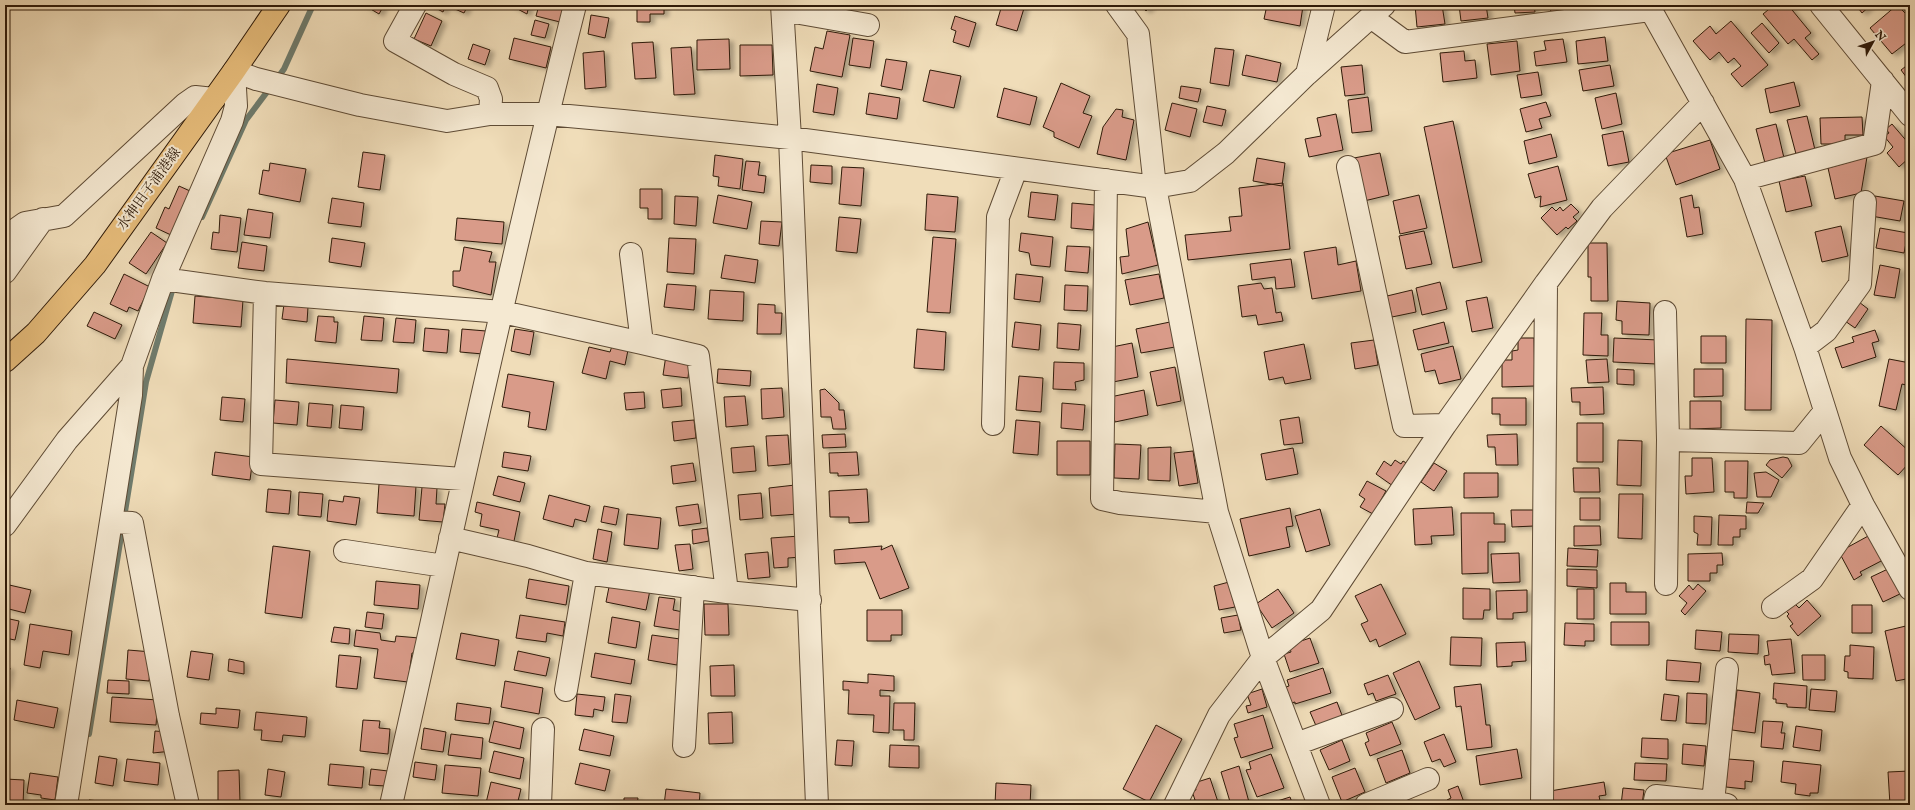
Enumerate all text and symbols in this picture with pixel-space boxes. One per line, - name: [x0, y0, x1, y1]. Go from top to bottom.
- north arrow: [1853, 22, 1893, 62]
- text: N: [1871, 27, 1889, 45]
- street label: 水神田子浦港線: [113, 144, 185, 234]

